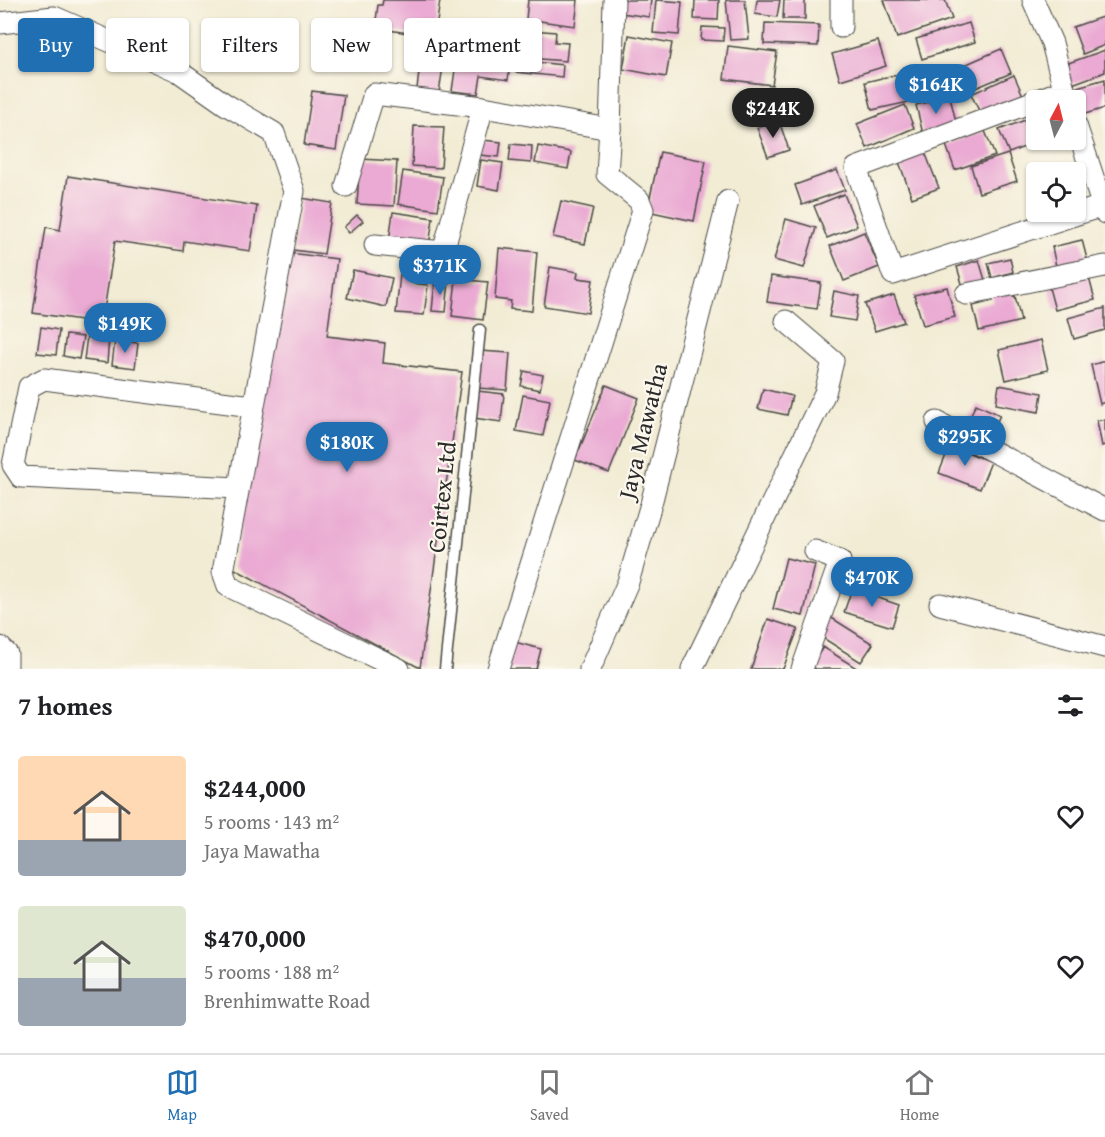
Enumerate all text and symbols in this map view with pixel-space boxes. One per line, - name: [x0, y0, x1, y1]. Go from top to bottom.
- chip: Buy: [18, 18, 94, 72]
- chip: Rent: [106, 18, 189, 72]
- chip: Filters: [201, 18, 299, 72]
- chip: New: [311, 18, 392, 72]
- chip: Apartment: [404, 18, 542, 72]
- pin: $164K: [894, 64, 978, 115]
- text: $164K: [909, 69, 963, 98]
- pin: $244K: [731, 88, 815, 139]
- north arrow: [1026, 90, 1086, 150]
- map controls: [1026, 90, 1086, 222]
- text: $244K: [746, 93, 800, 122]
- button: locate: [1026, 162, 1086, 222]
- pin: $371K: [398, 245, 482, 296]
- text: $371K: [413, 250, 467, 279]
- pin: $149K: [83, 303, 167, 354]
- text: $149K: [98, 308, 152, 337]
- street label: Jaya Mawatha: [608, 359, 676, 506]
- pin: $295K: [923, 416, 1007, 467]
- text: $295K: [938, 421, 992, 450]
- pin: $180K: [305, 422, 389, 473]
- text: $180K: [320, 427, 374, 456]
- street label: Coirtex Ltd: [418, 439, 465, 554]
- pin: $470K: [830, 557, 914, 608]
- text: $470K: [845, 562, 899, 591]
- text: 7 homes: [18, 686, 113, 725]
- icon: filters: [1054, 689, 1087, 722]
- text: $244,000: [204, 768, 306, 807]
- icon: home: [66, 780, 138, 852]
- icon: heart: [1054, 800, 1087, 833]
- text: 5 rooms · 143 m²: [204, 807, 339, 836]
- text: Jaya Mawatha: [204, 836, 320, 865]
- text: $470,000: [204, 918, 306, 957]
- icon: home: [66, 930, 138, 1002]
- icon: heart: [1054, 950, 1087, 983]
- text: 5 rooms · 188 m²: [204, 957, 339, 986]
- text: Brenhimwatte Road: [204, 986, 370, 1015]
- tab: Map: [166, 1066, 199, 1126]
- tab: Saved: [530, 1066, 569, 1126]
- tab: Home: [900, 1066, 939, 1126]

